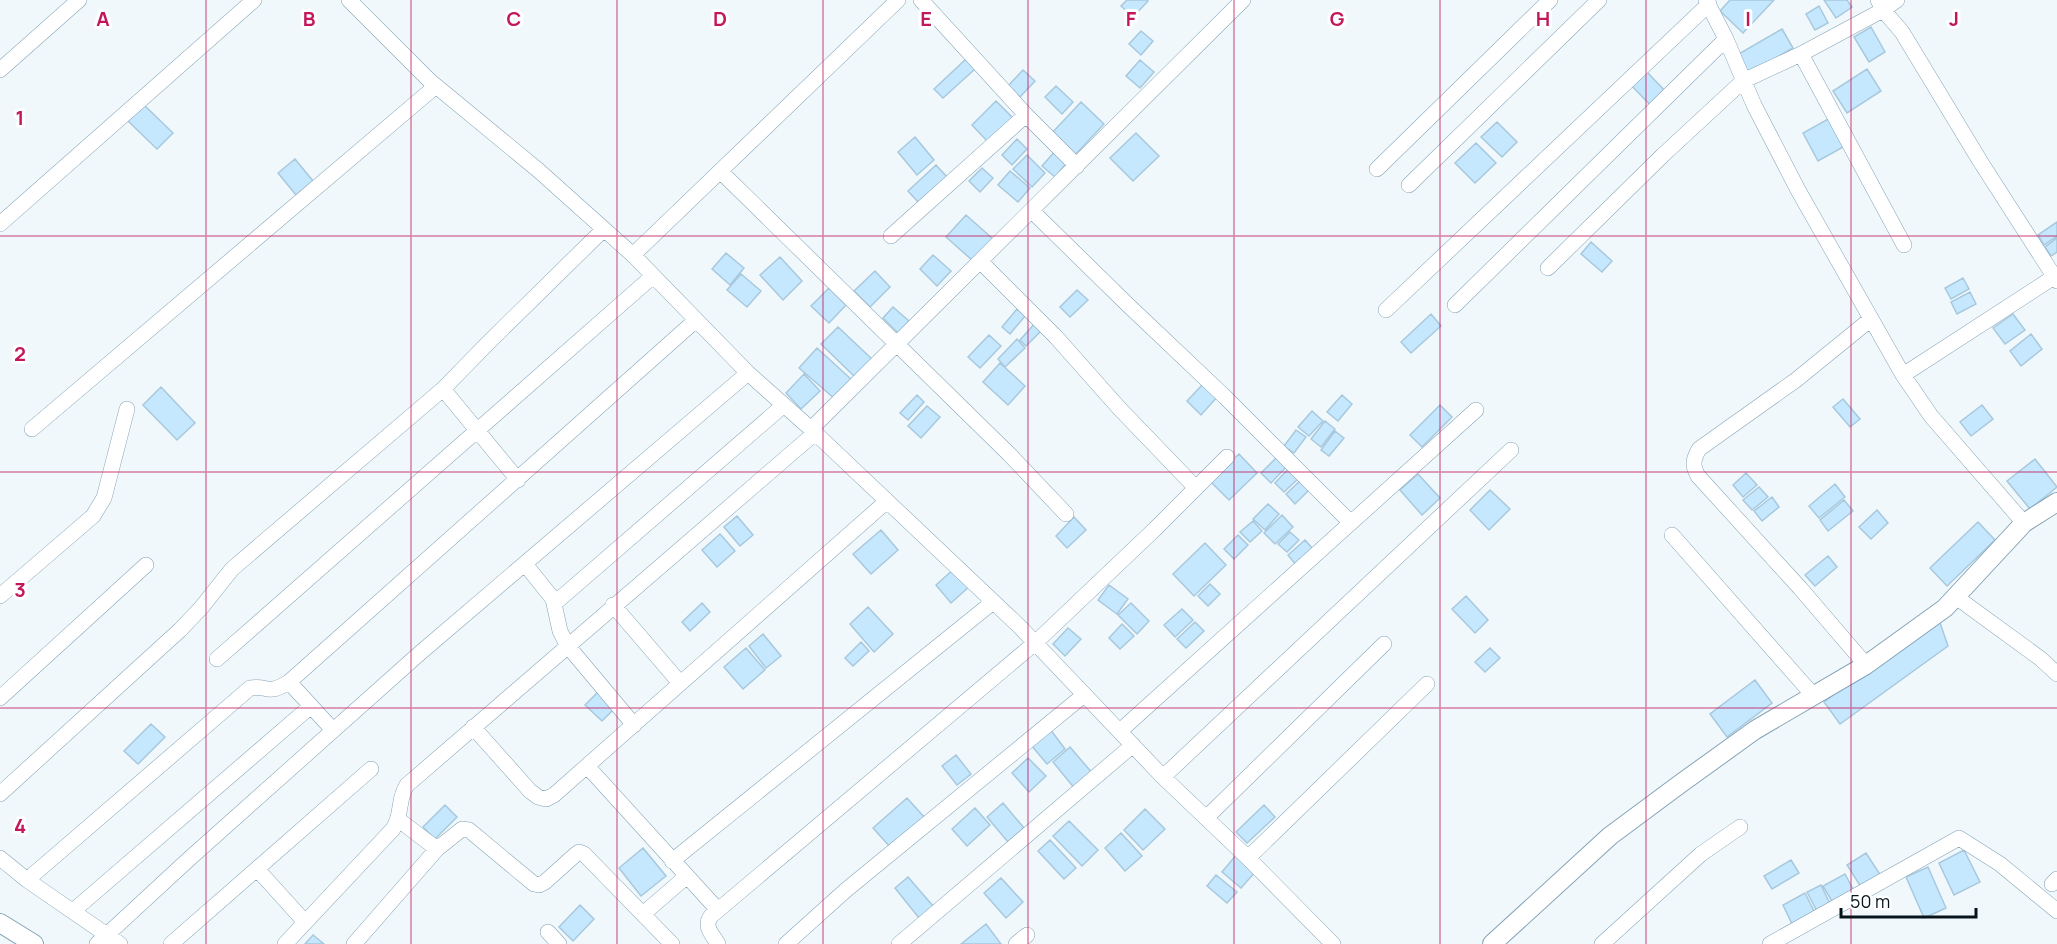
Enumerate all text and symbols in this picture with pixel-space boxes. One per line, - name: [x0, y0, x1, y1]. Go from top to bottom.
- text: A: [96, 5, 110, 32]
- text: B: [303, 5, 316, 32]
- text: C: [507, 5, 521, 32]
- text: D: [713, 5, 727, 32]
- text: E: [920, 5, 932, 32]
- text: F: [1126, 5, 1137, 32]
- text: G: [1330, 5, 1345, 32]
- text: H: [1536, 5, 1550, 32]
- text: I: [1745, 5, 1751, 32]
- text: J: [1949, 5, 1959, 32]
- text: 1: [16, 104, 24, 131]
- text: 2: [14, 340, 26, 367]
- text: 3: [14, 576, 26, 603]
- text: 4: [14, 812, 26, 839]
- scale bar: [1841, 881, 1976, 919]
- text: 50 m: [1850, 889, 1890, 913]

